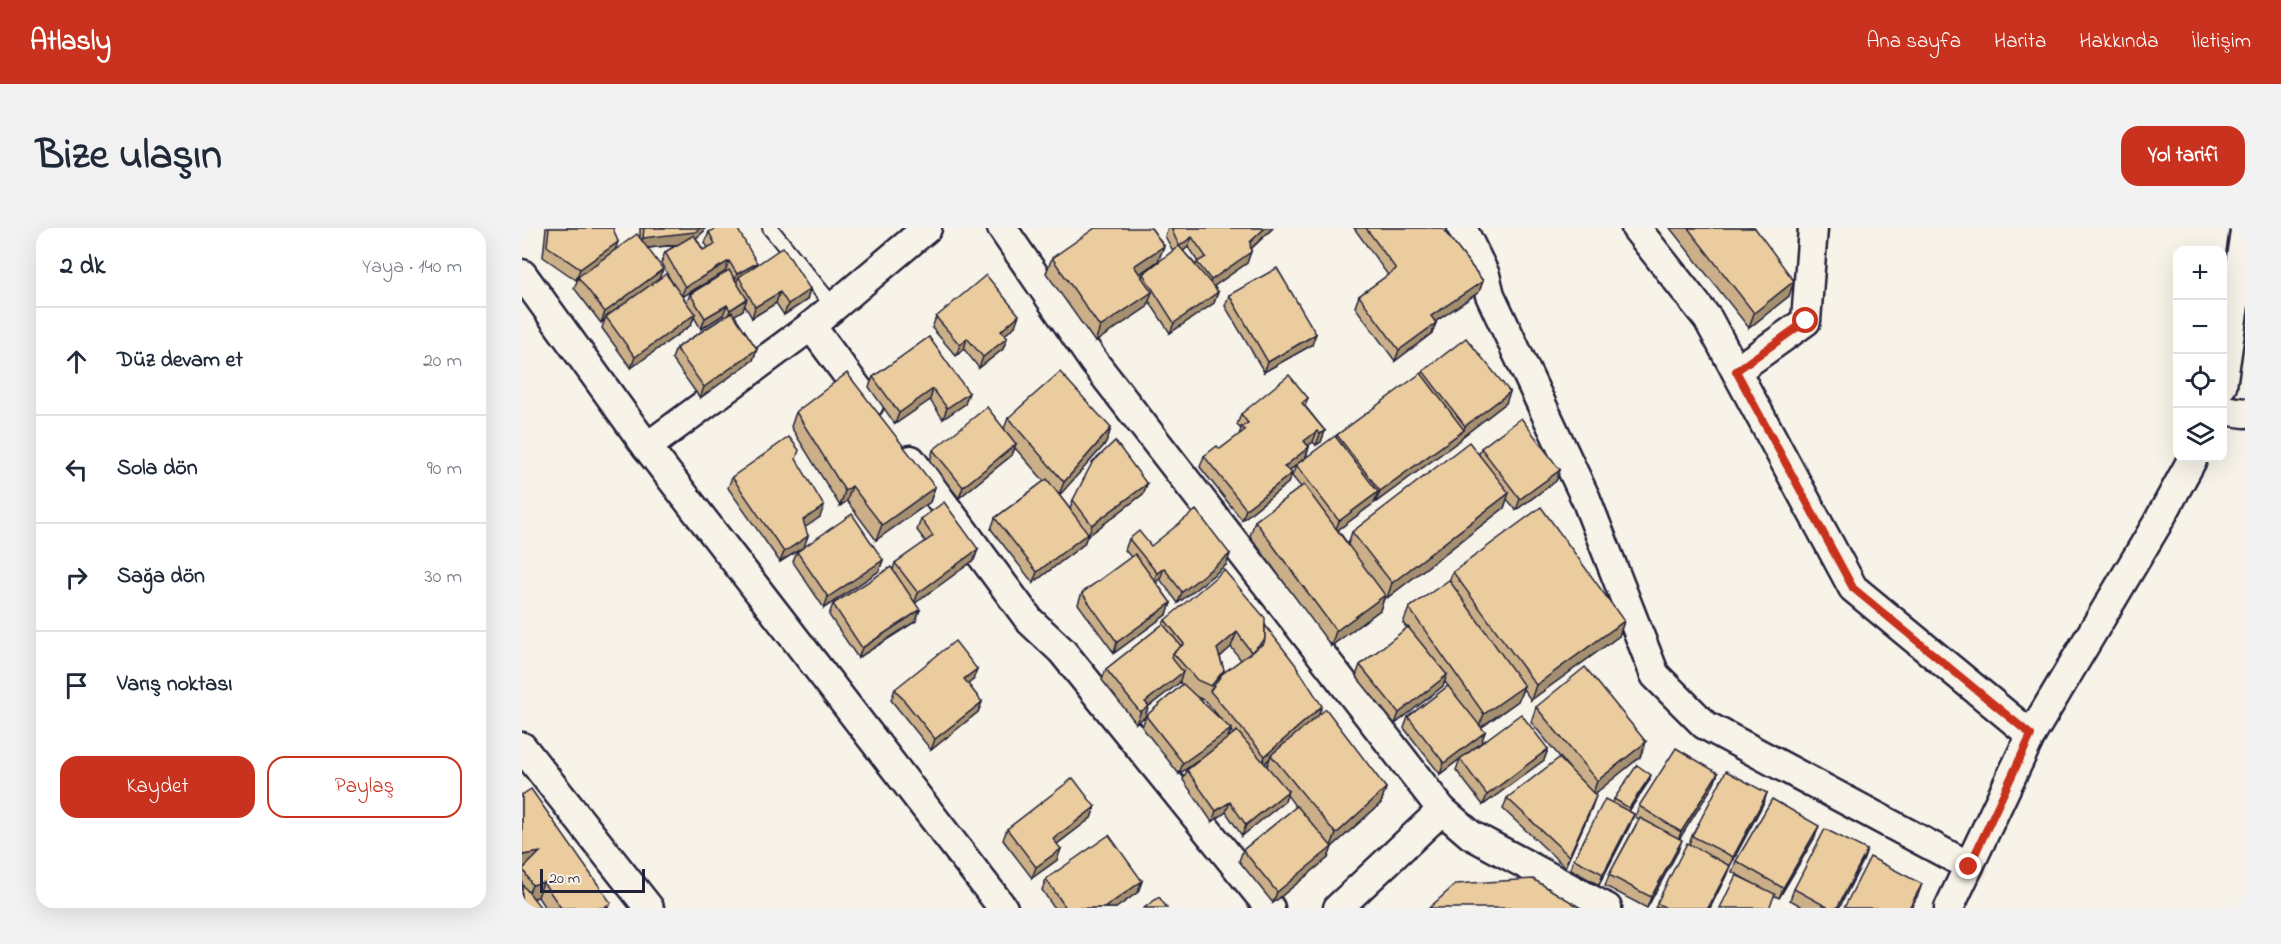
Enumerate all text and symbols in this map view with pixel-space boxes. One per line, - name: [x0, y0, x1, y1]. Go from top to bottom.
- text: Atlasly: [30, 22, 111, 63]
- text: Ana sayfa: [1866, 27, 1961, 57]
- text: Harita: [1994, 27, 2046, 57]
- text: Hakkında: [2079, 27, 2159, 57]
- text: İletişim: [2192, 27, 2251, 57]
- text: Bize ulaşın: [36, 126, 222, 187]
- button: Yol tarifi: [2121, 126, 2245, 186]
- map controls: [2173, 246, 2227, 462]
- button: +: [2173, 246, 2227, 300]
- text: 2 dk: [60, 248, 105, 286]
- text: Yaya · 140 m: [362, 253, 462, 282]
- button: −: [2173, 300, 2227, 354]
- route start: [1792, 307, 1818, 333]
- icon: ahead: [60, 345, 93, 378]
- text: Düz devam et: [117, 345, 243, 377]
- text: 20 m: [423, 347, 462, 376]
- button: locate: [2173, 354, 2227, 408]
- button: layers: [2173, 408, 2227, 462]
- icon: left: [60, 453, 93, 486]
- text: Sola dön: [117, 453, 198, 485]
- text: 90 m: [427, 455, 462, 484]
- icon: right: [60, 561, 93, 594]
- text: Sağa dön: [117, 561, 205, 593]
- text: 30 m: [425, 563, 462, 592]
- icon: arrive: [60, 669, 93, 702]
- text: Varış noktası: [117, 669, 232, 701]
- button: Kaydet: [60, 756, 255, 818]
- button: Paylaş: [267, 756, 462, 818]
- route end: [1955, 853, 1981, 879]
- scale bar: [540, 866, 645, 894]
- text: 20 m: [549, 867, 580, 891]

